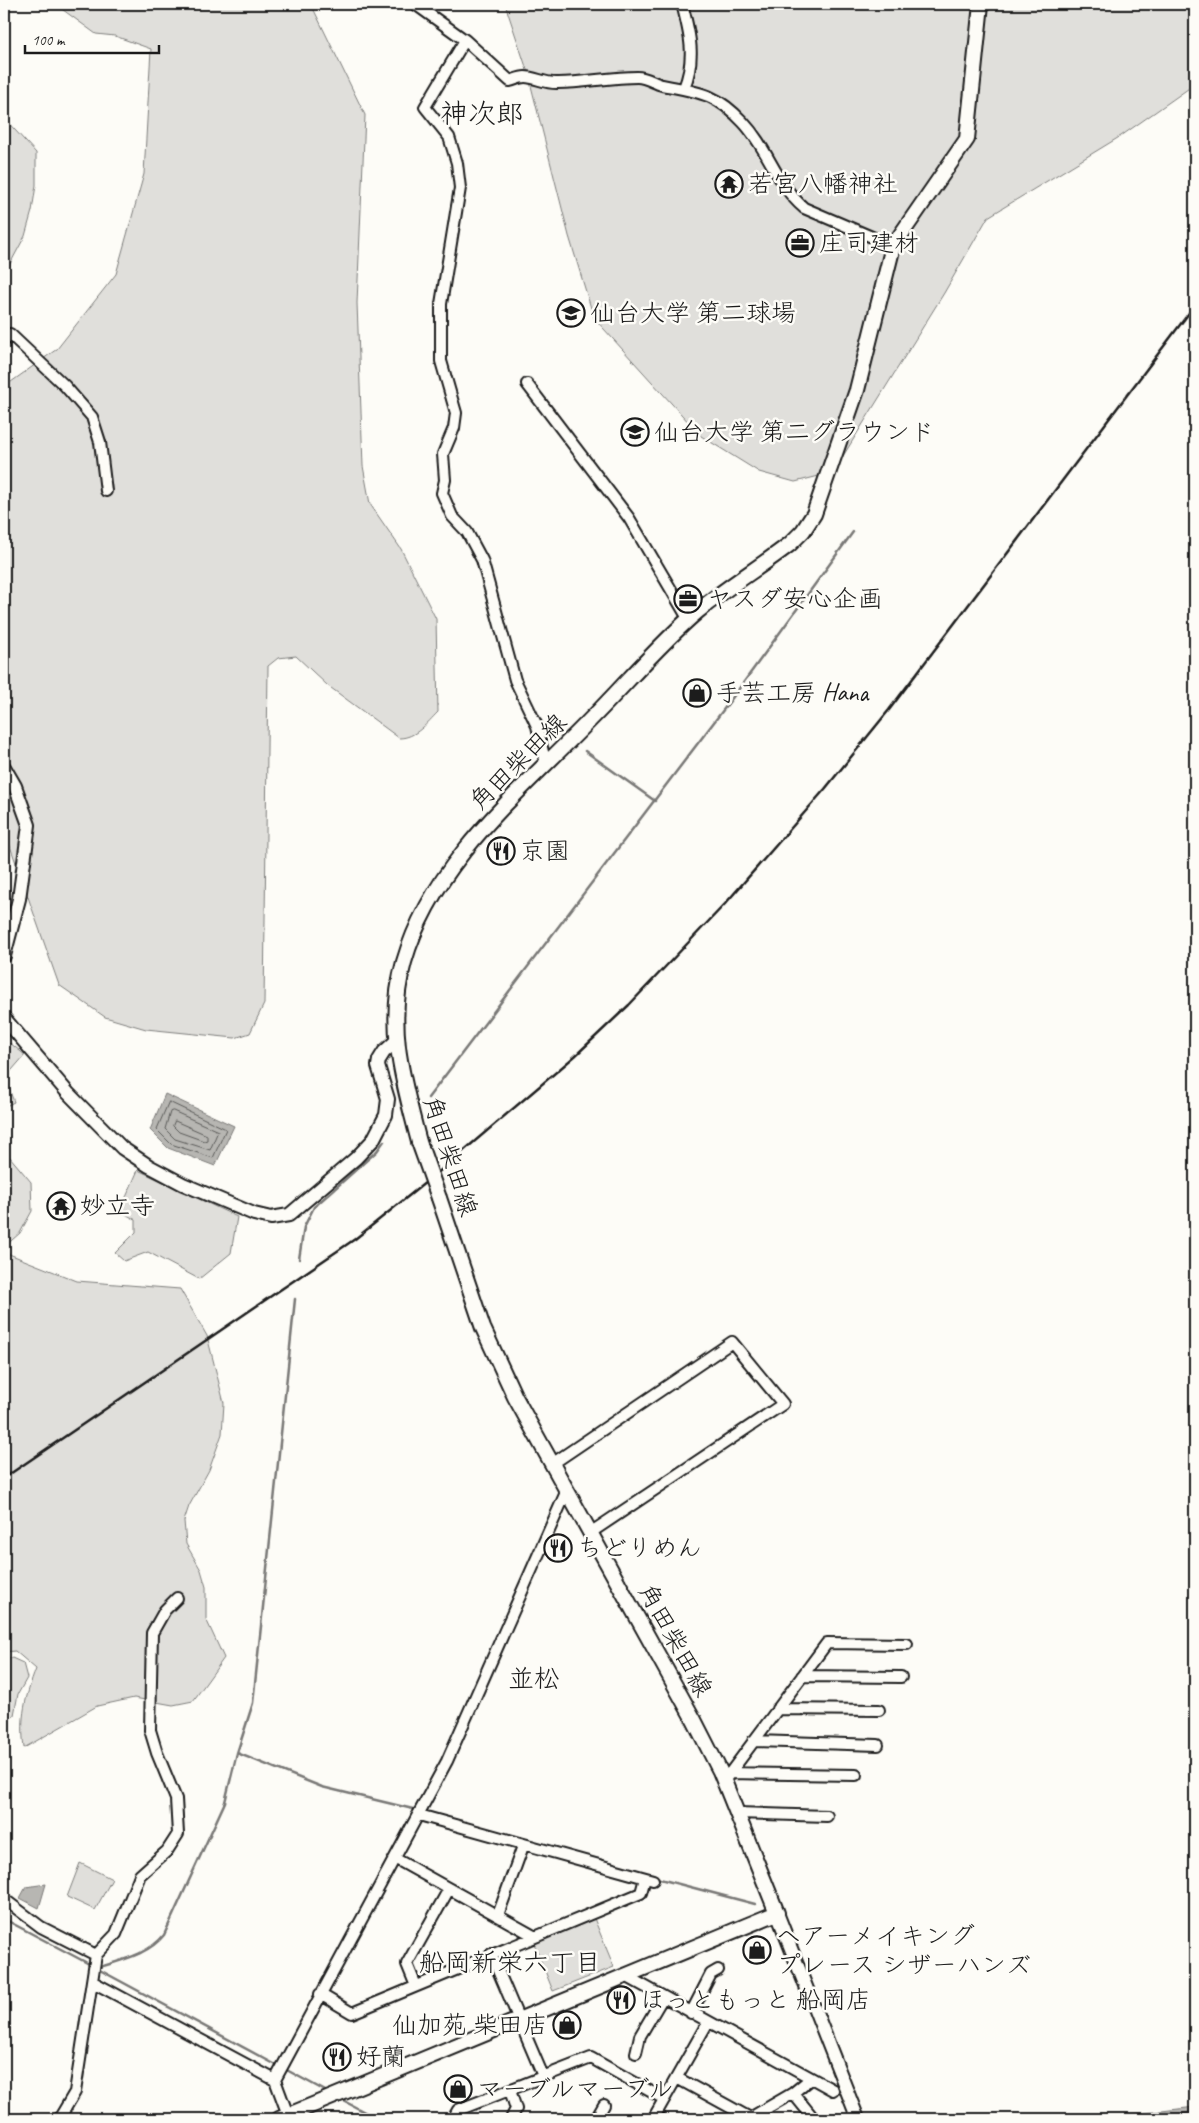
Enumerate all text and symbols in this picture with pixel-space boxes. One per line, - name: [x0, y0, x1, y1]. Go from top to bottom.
- scale bar: [25, 22, 159, 54]
- text: 100 m: [32, 31, 66, 50]
- district label: 神次郎: [440, 96, 524, 131]
- place label: 若宮八幡神社: [748, 168, 898, 200]
- temple icon: 若宮八幡神社: [714, 169, 744, 199]
- place label: 庄司建材: [819, 227, 919, 259]
- office icon: 庄司建材: [785, 228, 815, 258]
- place label: 仙台大学 第二球場: [590, 297, 796, 329]
- school or university icon: 仙台大学 第二球場: [556, 298, 586, 328]
- place label: 仙台大学 第二グラウンド: [654, 416, 935, 448]
- school or university icon: 仙台大学 第二グラウンド: [620, 417, 650, 447]
- place label: ヤスダ安心企画: [707, 583, 883, 615]
- office icon: ヤスダ安心企画: [673, 584, 703, 614]
- place label: 手芸工房 Hana: [716, 677, 870, 709]
- shop icon: 手芸工房 Hana: [682, 678, 712, 708]
- street label: 角田柴田線: [462, 706, 574, 818]
- place label: 京園: [520, 835, 570, 867]
- restaurant icon: 京園: [486, 836, 516, 866]
- street label: 角田柴田線: [415, 1092, 485, 1220]
- place label: 妙立寺: [80, 1190, 155, 1222]
- temple icon: 妙立寺: [46, 1191, 76, 1221]
- place label: ちどりめん: [577, 1532, 702, 1564]
- restaurant icon: ちどりめん: [543, 1533, 573, 1563]
- street label: 角田柴田線: [631, 1578, 719, 1702]
- district label: 並松: [508, 1662, 560, 1695]
- place label: ヘアーメイキング プレース シザーハンズ: [776, 1920, 1031, 1981]
- shop icon: ヘアーメイキング プレース シザーハンズ: [742, 1935, 772, 1965]
- district label: 船岡新栄六丁目: [419, 1946, 601, 1979]
- place label: ほっともっと 船岡店: [640, 1984, 871, 2016]
- restaurant icon: ほっともっと 船岡店: [606, 1985, 636, 2015]
- place label: 仙加苑 柴田店: [392, 2009, 548, 2041]
- shop icon: 仙加苑 柴田店: [552, 2010, 582, 2040]
- place label: 好蘭: [356, 2041, 406, 2073]
- restaurant icon: 好蘭: [322, 2042, 352, 2072]
- place label: マーブルマーブル: [477, 2073, 674, 2105]
- shop icon: マーブルマーブル: [443, 2074, 473, 2104]

